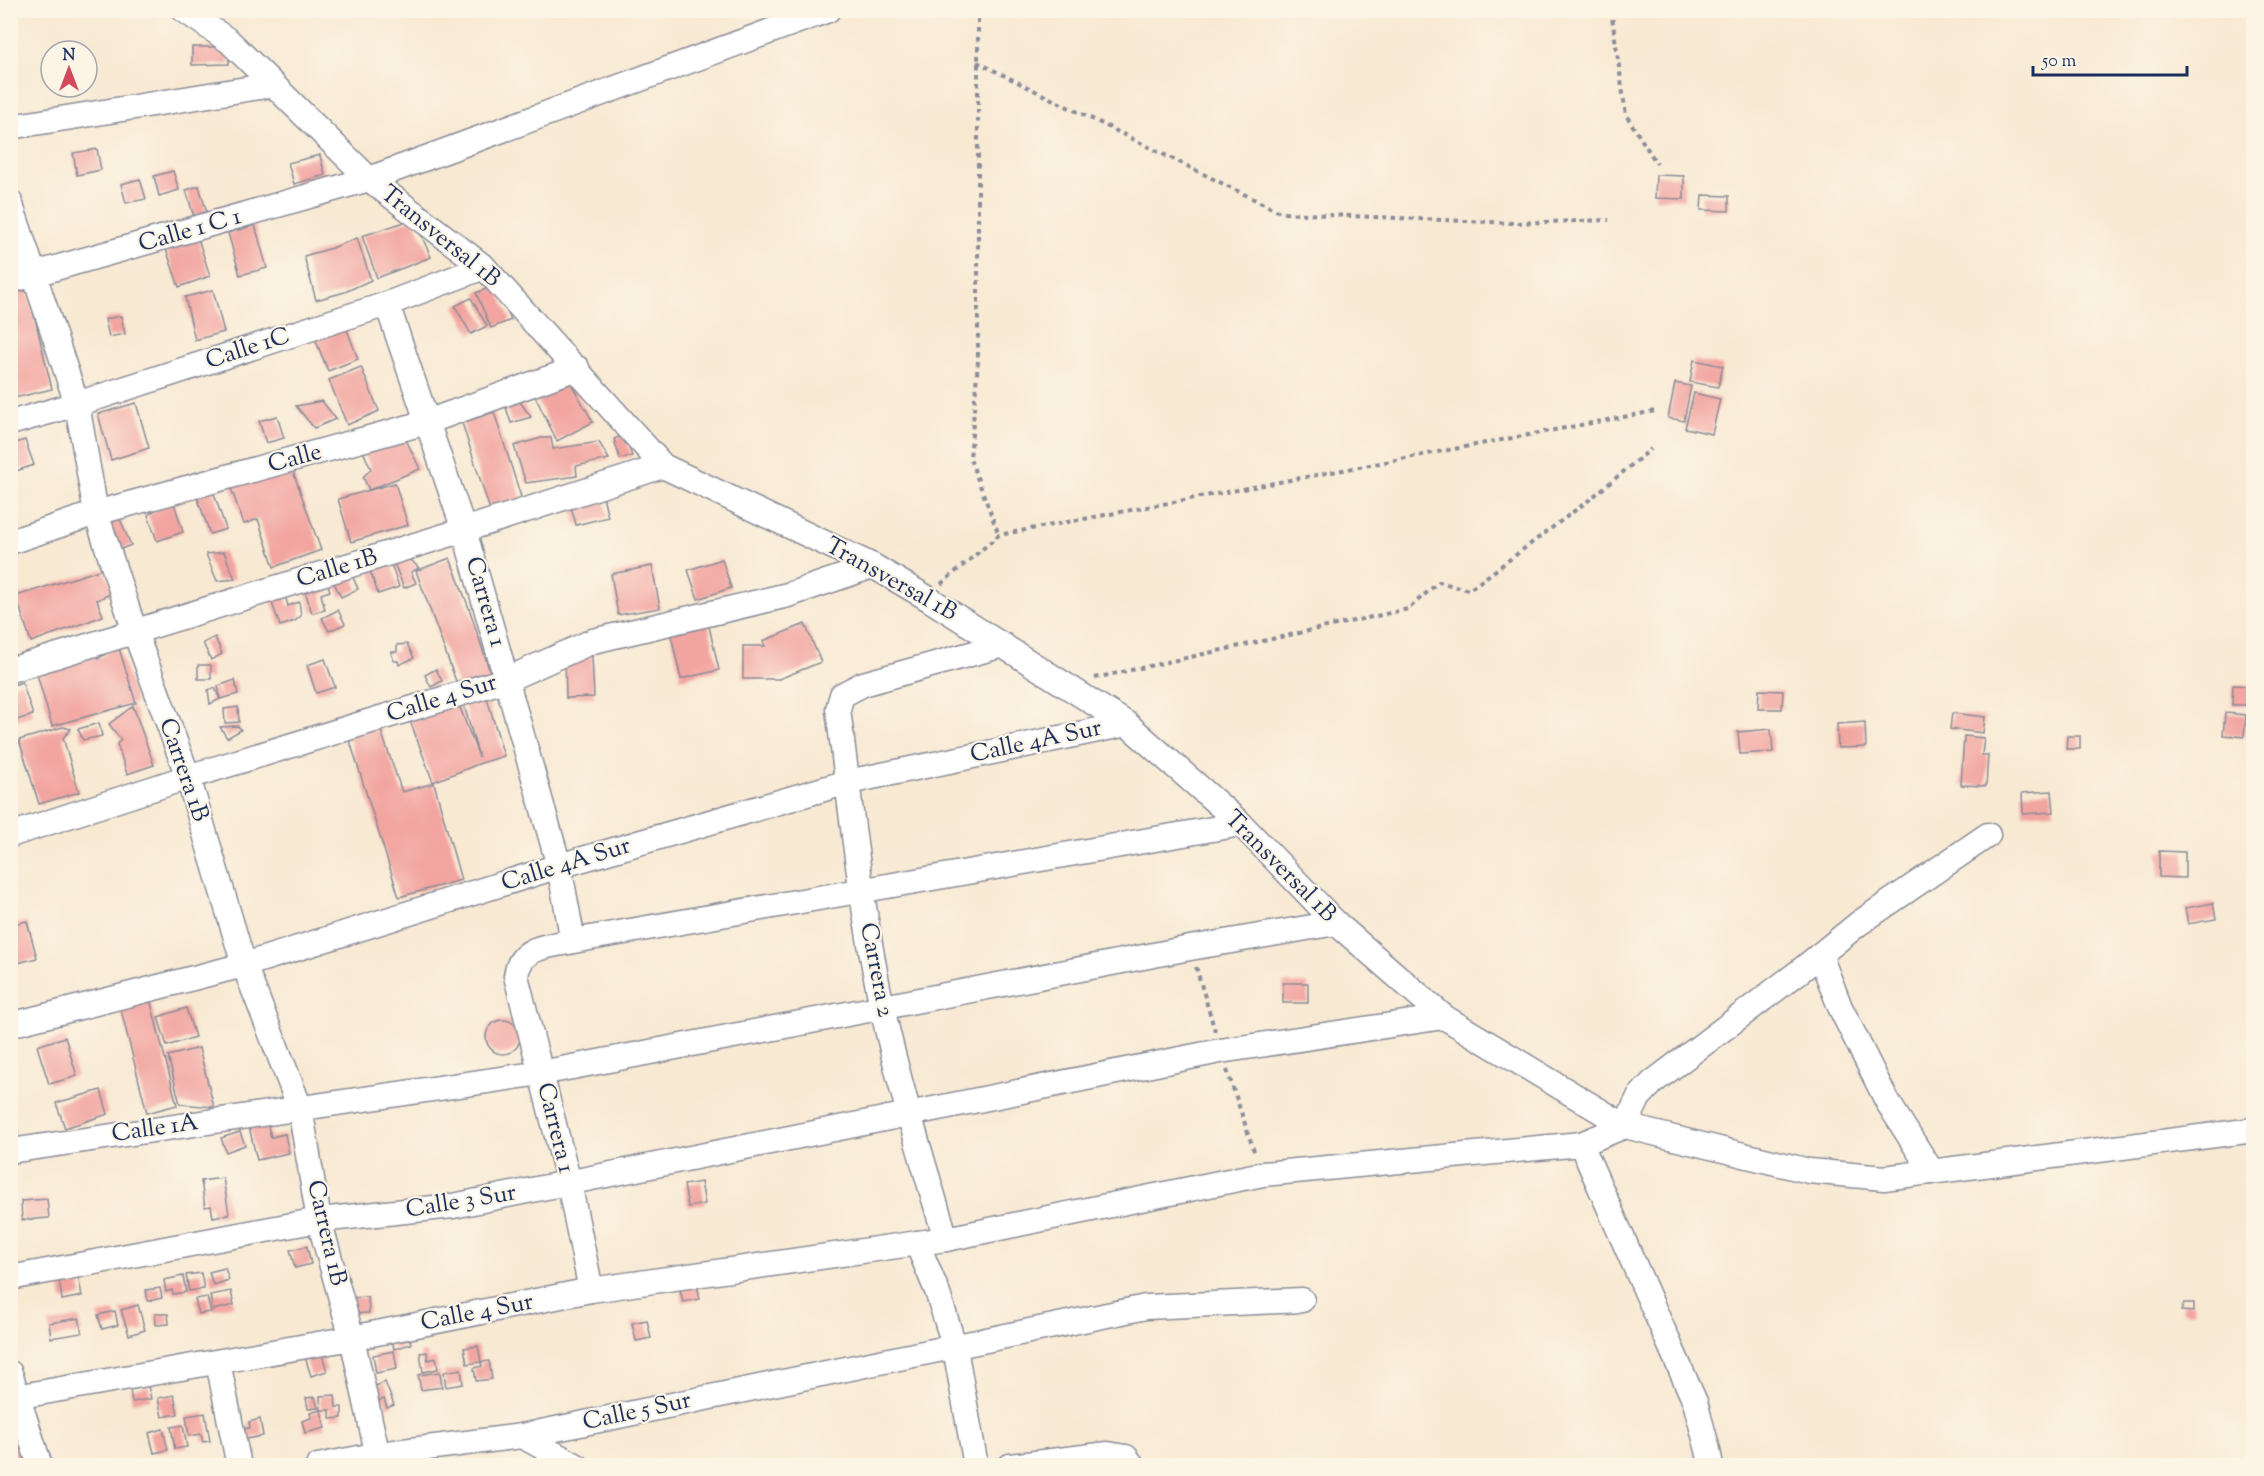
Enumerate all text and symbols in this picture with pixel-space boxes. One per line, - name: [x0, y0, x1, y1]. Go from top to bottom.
- north arrow: [39, 39, 99, 99]
- scale bar: [2033, 39, 2188, 77]
- text: N: [63, 45, 76, 68]
- text: 50 m: [2041, 49, 2077, 75]
- street label: Transversal 1B: [373, 178, 507, 296]
- street label: Calle 1 C 1: [135, 200, 245, 262]
- street label: Calle 1C: [201, 319, 295, 379]
- street label: Calle: [264, 436, 326, 482]
- street label: Transversal 1B: [819, 530, 963, 630]
- street label: Calle 1B: [292, 541, 382, 597]
- street label: Carrera 1: [456, 553, 514, 651]
- street label: Calle 4 Sur: [383, 666, 501, 732]
- street label: Calle 4A Sur: [967, 712, 1105, 772]
- street label: Carrera 1B: [149, 714, 217, 826]
- street label: Transversal 1B: [1216, 803, 1344, 931]
- street label: Calle 4A Sur: [497, 829, 635, 901]
- street label: Carrera 2: [850, 920, 902, 1020]
- street label: Carrera 1: [527, 1079, 583, 1177]
- street label: Calle 1A: [109, 1106, 201, 1152]
- street label: Calle 3 Sur: [403, 1176, 519, 1228]
- street label: Carrera 1B: [297, 1177, 355, 1289]
- street label: Calle 4 Sur: [418, 1285, 536, 1341]
- street label: Calle 5 Sur: [580, 1384, 694, 1440]

